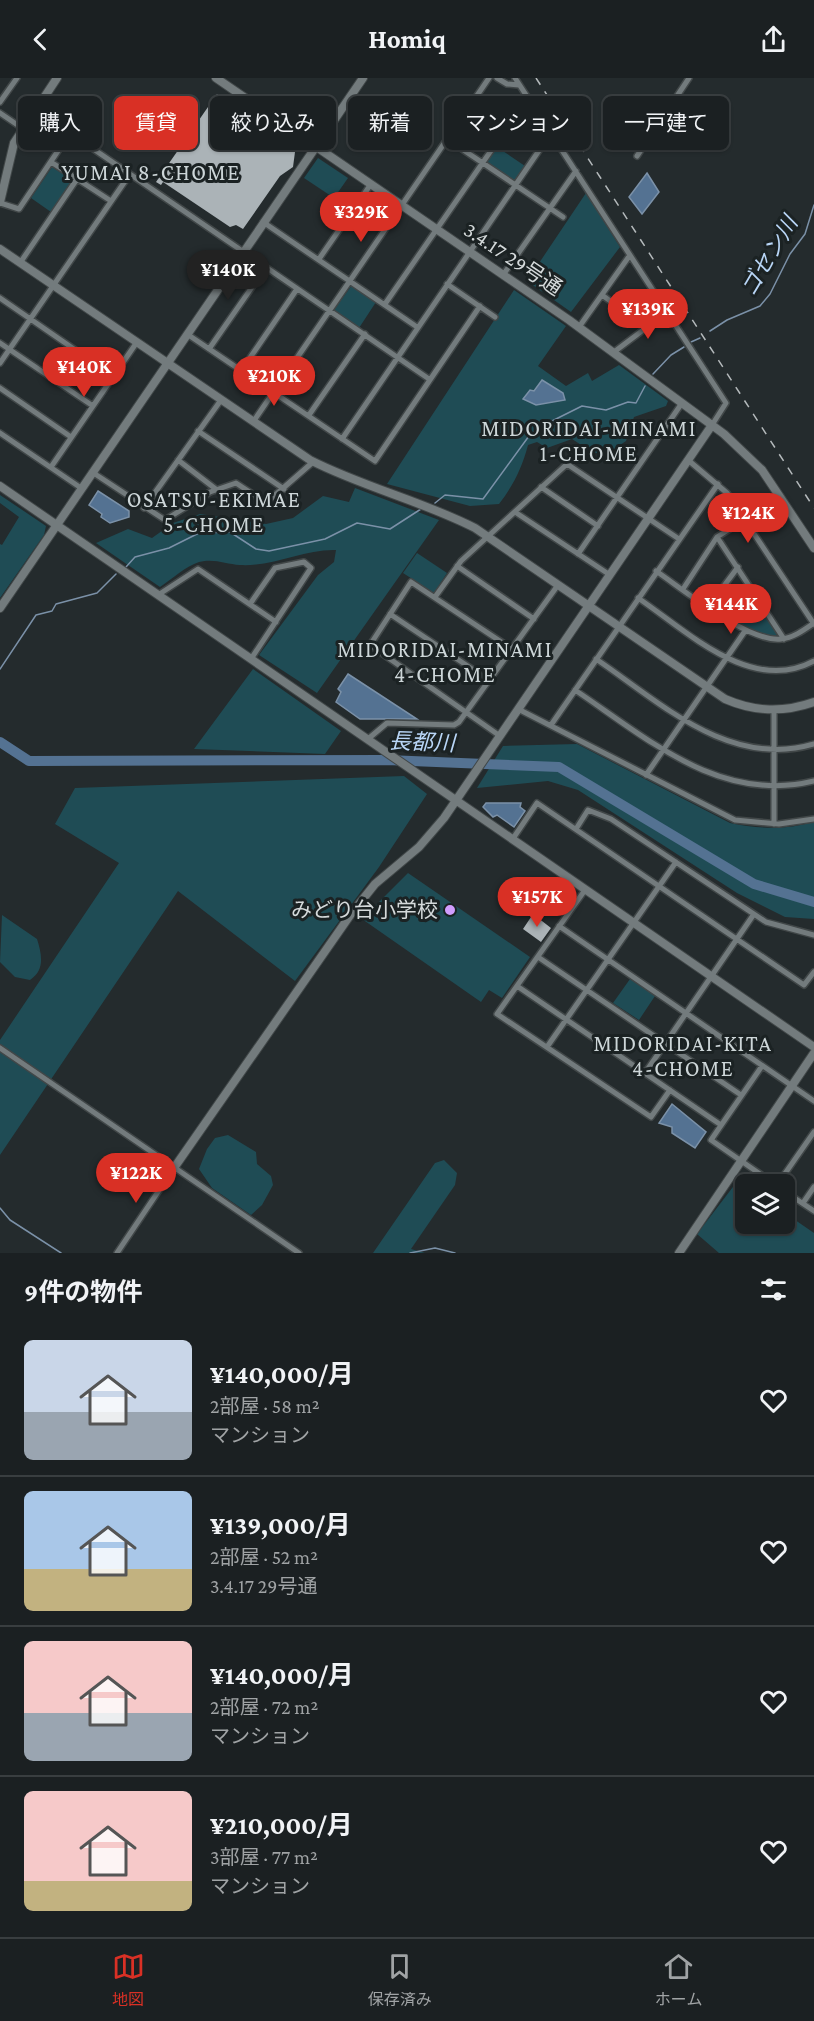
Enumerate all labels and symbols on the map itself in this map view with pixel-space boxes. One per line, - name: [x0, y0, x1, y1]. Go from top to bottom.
- district label: YUMAI 8-CHOME: [61, 160, 241, 185]
- pin: ¥329K: [319, 192, 403, 243]
- water label: ゴセン川: [736, 210, 803, 300]
- street label: 3.4.17 29号通: [460, 218, 566, 300]
- pin: ¥140K: [186, 250, 270, 301]
- pin: ¥139K: [606, 289, 690, 340]
- pin: ¥140K: [42, 347, 126, 398]
- pin: ¥210K: [232, 356, 316, 407]
- district label: MIDORIDAI-MINAMI 1-CHOME: [481, 416, 697, 466]
- district label: OSATSU-EKIMAE 5-CHOME: [127, 487, 301, 537]
- pin: ¥124K: [706, 493, 790, 544]
- pin: ¥144K: [689, 584, 773, 635]
- district label: MIDORIDAI-MINAMI 4-CHOME: [337, 637, 553, 687]
- water label: 長都川: [389, 728, 457, 756]
- pin: ¥157K: [495, 877, 579, 928]
- place label: みどり台小学校: [291, 898, 438, 922]
- marker: みどり台小学校: [443, 903, 457, 917]
- district label: MIDORIDAI-KITA 4-CHOME: [594, 1031, 772, 1081]
- pin: ¥122K: [94, 1153, 178, 1204]

